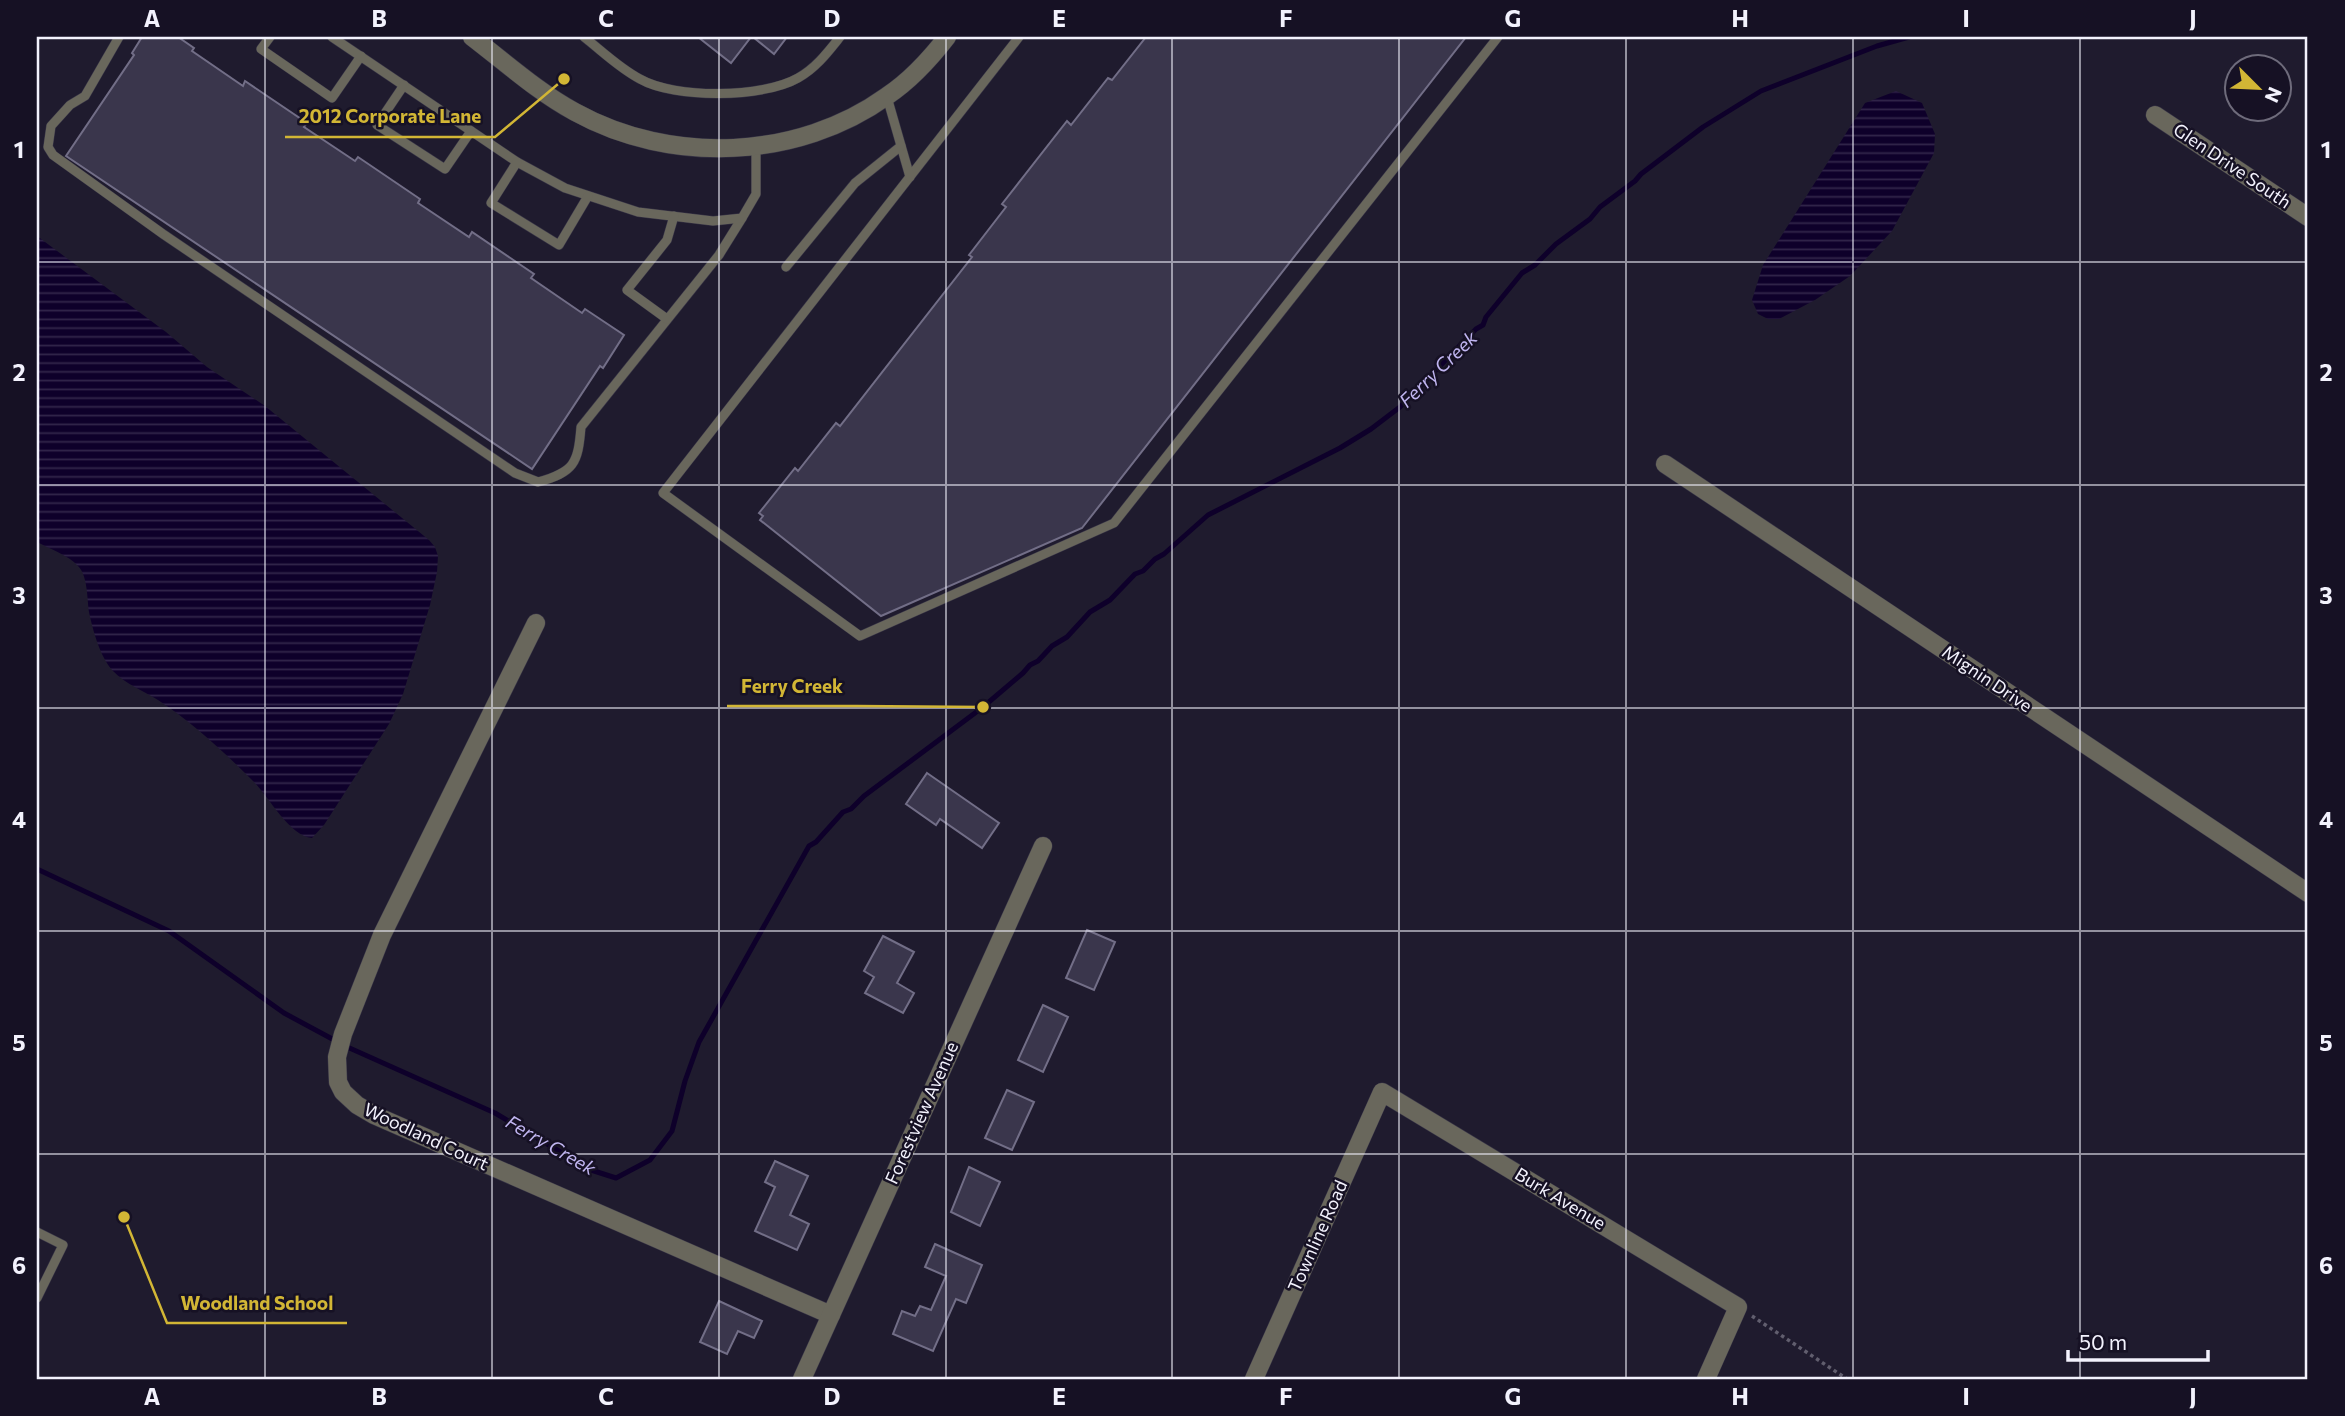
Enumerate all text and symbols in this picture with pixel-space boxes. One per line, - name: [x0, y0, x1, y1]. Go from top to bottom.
- text: A: [144, 4, 161, 32]
- text: B: [371, 4, 387, 32]
- text: C: [598, 4, 614, 32]
- text: D: [824, 4, 841, 32]
- text: E: [1052, 4, 1066, 32]
- text: F: [1279, 4, 1293, 32]
- text: G: [1505, 4, 1521, 32]
- text: H: [1731, 4, 1749, 32]
- text: I: [1962, 4, 1970, 32]
- text: J: [2189, 4, 2197, 32]
- north arrow: [2222, 52, 2292, 122]
- text: N: [2261, 84, 2287, 106]
- callout: 2012 Corporate Lane: [285, 97, 495, 137]
- text: 2012 Corporate Lane: [299, 104, 481, 127]
- street label: Glen Drive South: [2170, 118, 2296, 213]
- text: 1: [14, 135, 24, 163]
- text: 1: [2321, 135, 2331, 163]
- water label: Ferry Creek: [1394, 325, 1482, 412]
- text: 2: [12, 358, 26, 386]
- text: 2: [2319, 358, 2333, 386]
- text: 3: [12, 581, 26, 609]
- text: 3: [2319, 581, 2333, 609]
- street label: Mignin Drive: [1938, 640, 2037, 716]
- callout: Ferry Creek: [727, 666, 857, 706]
- text: Ferry Creek: [741, 674, 843, 697]
- text: 4: [12, 805, 26, 833]
- text: 4: [2319, 805, 2333, 833]
- text: 5: [12, 1028, 26, 1056]
- text: 5: [2319, 1028, 2333, 1056]
- street label: Forestview Avenue: [880, 1038, 962, 1187]
- street label: Woodland Court: [361, 1098, 492, 1175]
- water label: Ferry Creek: [502, 1110, 601, 1180]
- street label: Burk Avenue: [1511, 1162, 1610, 1234]
- street label: Townline Road: [1283, 1176, 1351, 1295]
- text: 6: [12, 1251, 26, 1279]
- text: 6: [2319, 1251, 2333, 1279]
- callout: Woodland School: [167, 1283, 347, 1323]
- text: Woodland School: [181, 1291, 333, 1314]
- scale bar: [2068, 1318, 2208, 1362]
- text: 50 m: [2079, 1329, 2127, 1354]
- text: A: [144, 1382, 161, 1410]
- text: B: [371, 1382, 387, 1410]
- text: C: [598, 1382, 614, 1410]
- text: D: [824, 1382, 841, 1410]
- text: E: [1052, 1382, 1066, 1410]
- text: F: [1279, 1382, 1293, 1410]
- text: G: [1505, 1382, 1521, 1410]
- text: H: [1731, 1382, 1749, 1410]
- text: I: [1962, 1382, 1970, 1410]
- text: J: [2189, 1382, 2197, 1410]

